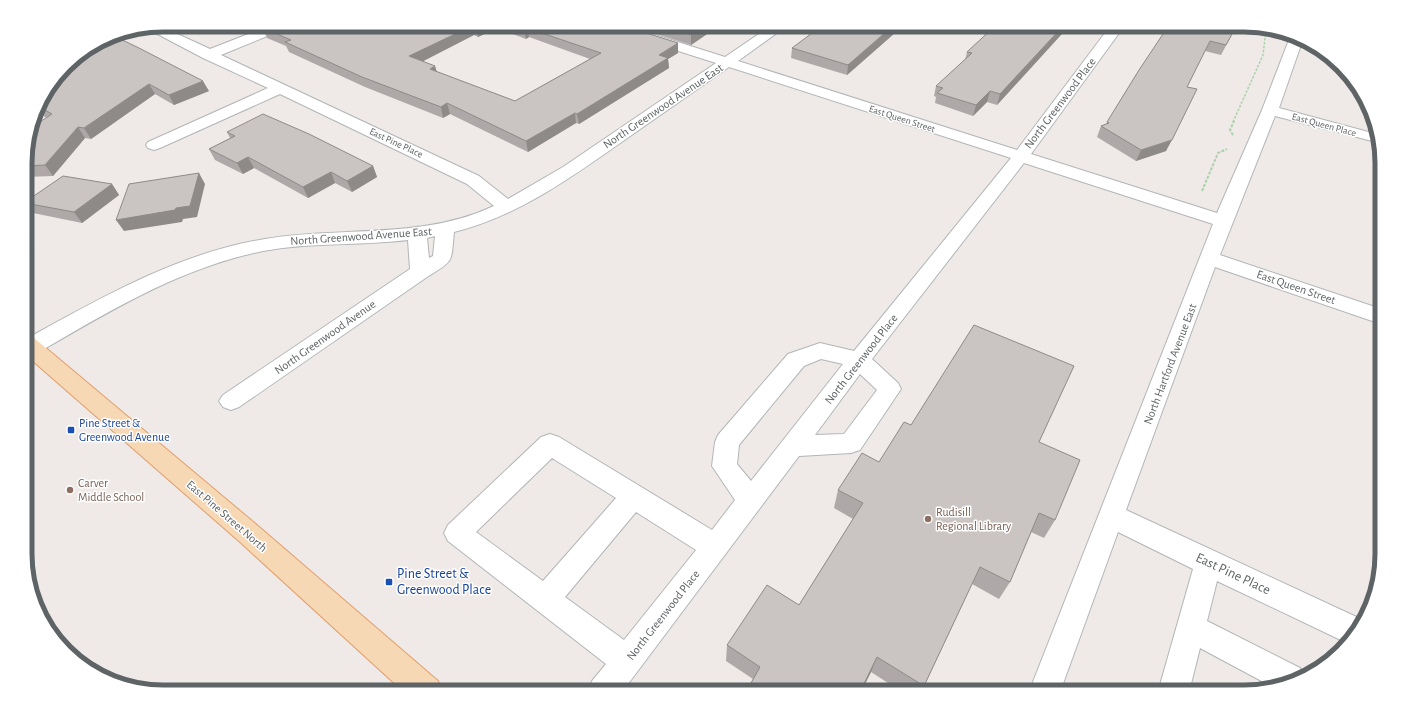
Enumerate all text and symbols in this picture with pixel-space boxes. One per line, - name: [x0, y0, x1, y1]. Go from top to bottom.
- street label: North Greenwood Place: [1022, 55, 1098, 151]
- street label: North Greenwood Avenue East: [601, 61, 725, 151]
- street label: East Queen Street: [868, 104, 937, 135]
- street label: East Queen Place: [1291, 112, 1358, 138]
- street label: East Pine Place: [368, 126, 425, 160]
- street label: North Greenwood Avenue East: [290, 225, 432, 247]
- street label: East Queen Street: [1255, 268, 1337, 307]
- street label: North Greenwood Avenue: [272, 298, 378, 376]
- street label: North Hartford Avenue East: [1141, 302, 1199, 426]
- street label: North Greenwood Place: [822, 312, 900, 406]
- place label: Pine Street & Greenwood Avenue: [79, 417, 170, 443]
- marker: Pine Street & Greenwood Avenue: [66, 425, 76, 435]
- place label: Carver Middle School: [78, 477, 144, 503]
- street label: East Pine Street North: [185, 478, 269, 554]
- marker: Carver Middle School: [65, 485, 75, 495]
- place label: Rudisill Regional Library: [936, 506, 1011, 533]
- marker: Rudisill Regional Library: [923, 514, 933, 524]
- street label: East Pine Place: [1194, 551, 1272, 597]
- place label: Pine Street & Greenwood Place: [397, 567, 491, 597]
- street label: North Greenwood Place: [624, 568, 702, 662]
- marker: Pine Street & Greenwood Place: [384, 577, 394, 587]

